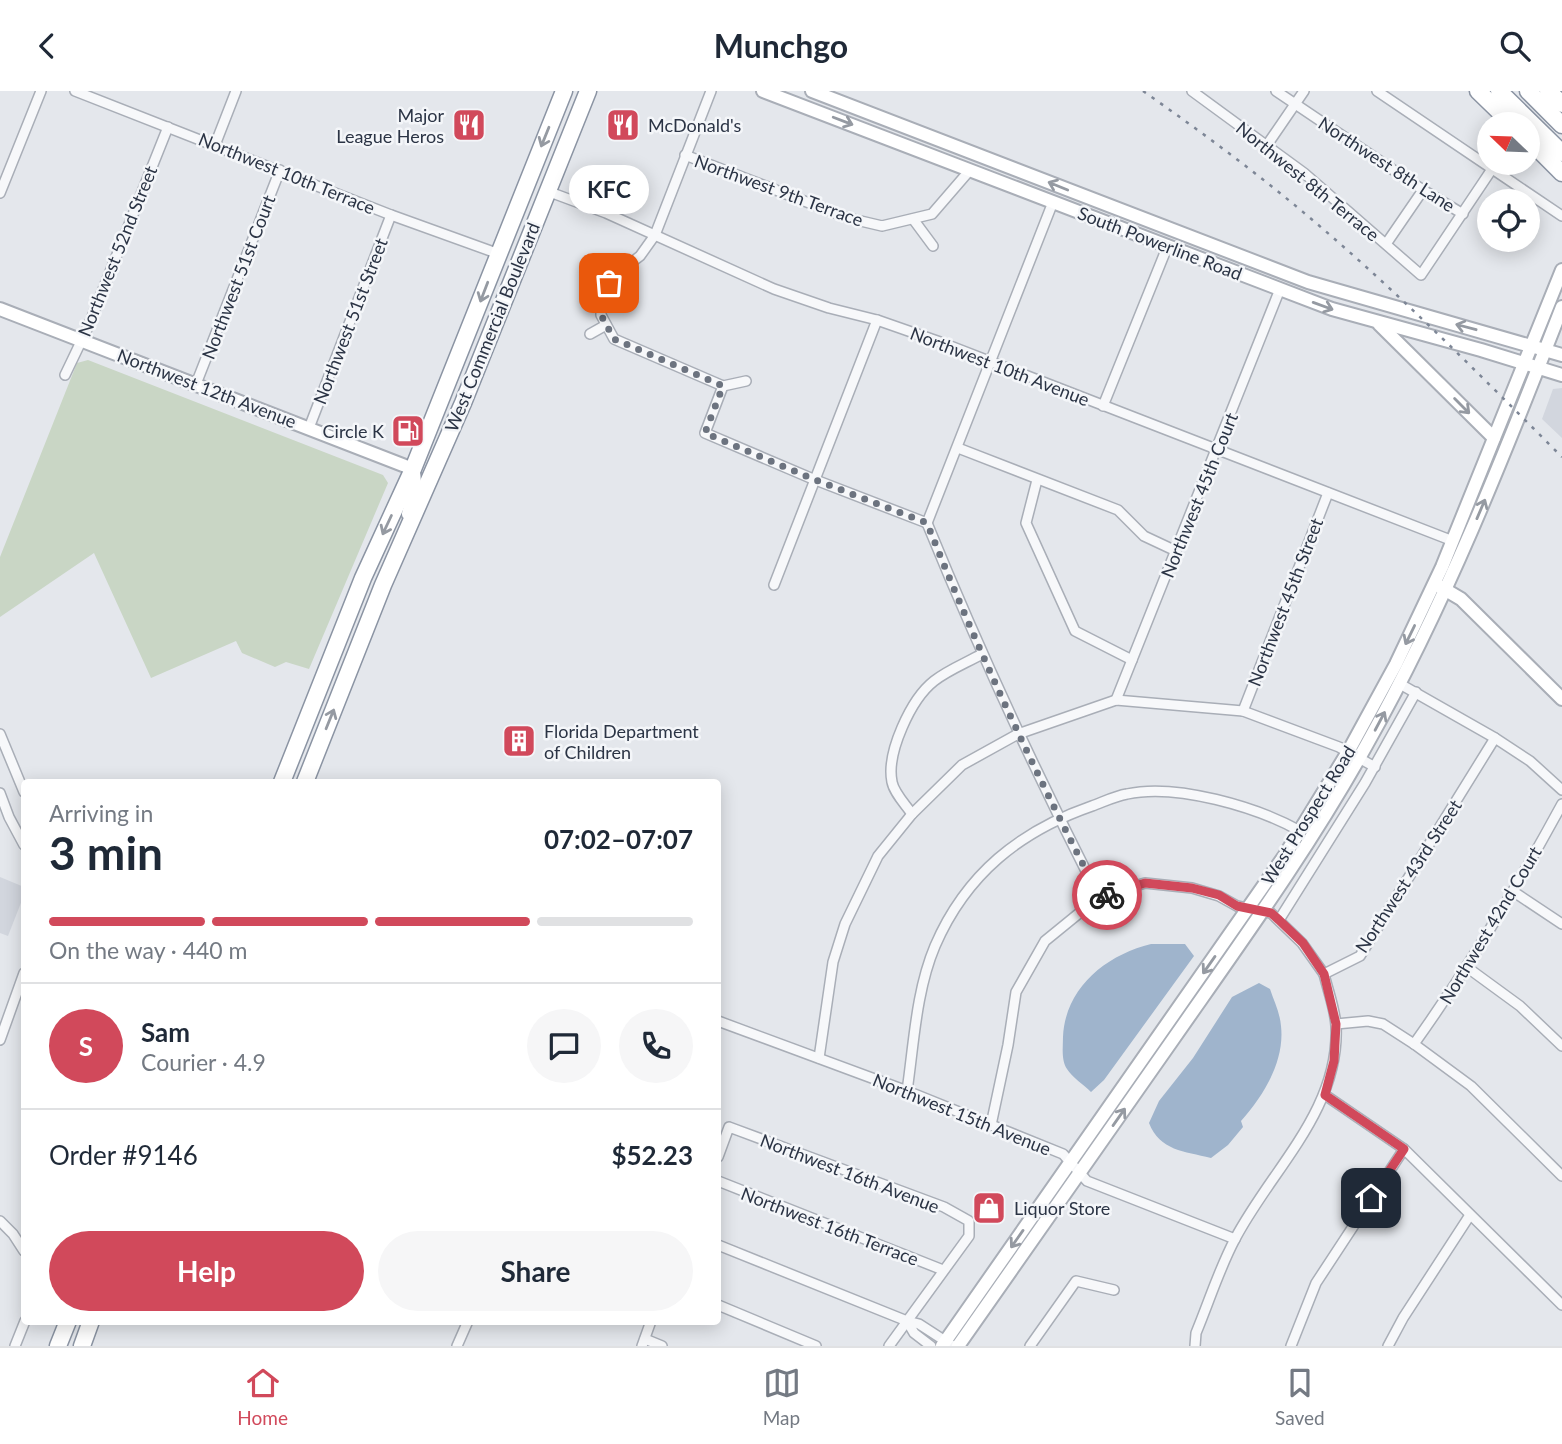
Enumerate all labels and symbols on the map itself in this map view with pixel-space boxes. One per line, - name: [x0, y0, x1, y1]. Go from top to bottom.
- place label: Major League Heros: [336, 104, 444, 147]
- restaurant icon: Major League Heros: [450, 106, 488, 144]
- restaurant icon: McDonald's: [604, 106, 642, 144]
- street label: Northwest 8th Lane: [1315, 112, 1459, 216]
- north arrow: [1477, 112, 1540, 175]
- place label: McDonald's: [648, 114, 742, 136]
- one-way arrow: [831, 115, 853, 128]
- street label: Northwest 8th Terrace: [1232, 116, 1384, 246]
- one-way arrow: [538, 126, 551, 147]
- street label: Northwest 10th Terrace: [196, 128, 378, 218]
- street label: Northwest 9th Terrace: [692, 149, 866, 231]
- street label: Northwest 52nd Street: [73, 162, 162, 340]
- callout: KFC: [569, 164, 649, 213]
- one-way arrow: [1048, 179, 1070, 192]
- street label: Northwest 51st Court: [197, 191, 280, 362]
- street label: South Powerline Road: [1075, 202, 1245, 284]
- street label: West Commercial Boulevard: [440, 219, 544, 435]
- street label: Northwest 51st Street: [308, 234, 392, 407]
- pin: [579, 253, 639, 313]
- one-way arrow: [476, 281, 489, 303]
- one-way arrow: [1311, 300, 1333, 313]
- one-way arrow: [1455, 320, 1477, 333]
- street label: Northwest 10th Avenue: [907, 322, 1093, 410]
- street label: Northwest 12th Avenue: [114, 344, 300, 432]
- one-way arrow: [1454, 398, 1471, 415]
- street label: Northwest 45th Court: [1156, 409, 1242, 581]
- fuel station icon: Circle K: [389, 412, 427, 450]
- place label: Circle K: [323, 420, 384, 442]
- one-way arrow: [1475, 499, 1488, 520]
- one-way arrow: [380, 514, 393, 535]
- street label: Northwest 45th Street: [1243, 514, 1327, 689]
- one-way arrow: [1402, 624, 1416, 645]
- one-way arrow: [325, 708, 338, 730]
- one-way arrow: [1374, 711, 1387, 732]
- place label: Florida Department of Children: [544, 720, 699, 763]
- building icon: Florida Department of Children: [500, 722, 538, 760]
- street label: West Prospect Road: [1256, 741, 1360, 889]
- street label: Northwest 43rd Street: [1350, 795, 1466, 957]
- street label: Northwest 42nd Court: [1434, 842, 1546, 1008]
- courier: [1072, 860, 1142, 930]
- one-way arrow: [1202, 955, 1216, 974]
- street label: Northwest 15th Avenue: [870, 1068, 1054, 1160]
- one-way arrow: [1112, 1108, 1126, 1127]
- street label: Northwest 16th Avenue: [757, 1129, 943, 1217]
- pin: [1341, 1168, 1401, 1228]
- street label: Northwest 16th Terrace: [738, 1182, 922, 1270]
- shop icon: Liquor Store: [970, 1189, 1008, 1227]
- place label: Liquor Store: [1014, 1197, 1110, 1219]
- one-way arrow: [1010, 1229, 1025, 1248]

